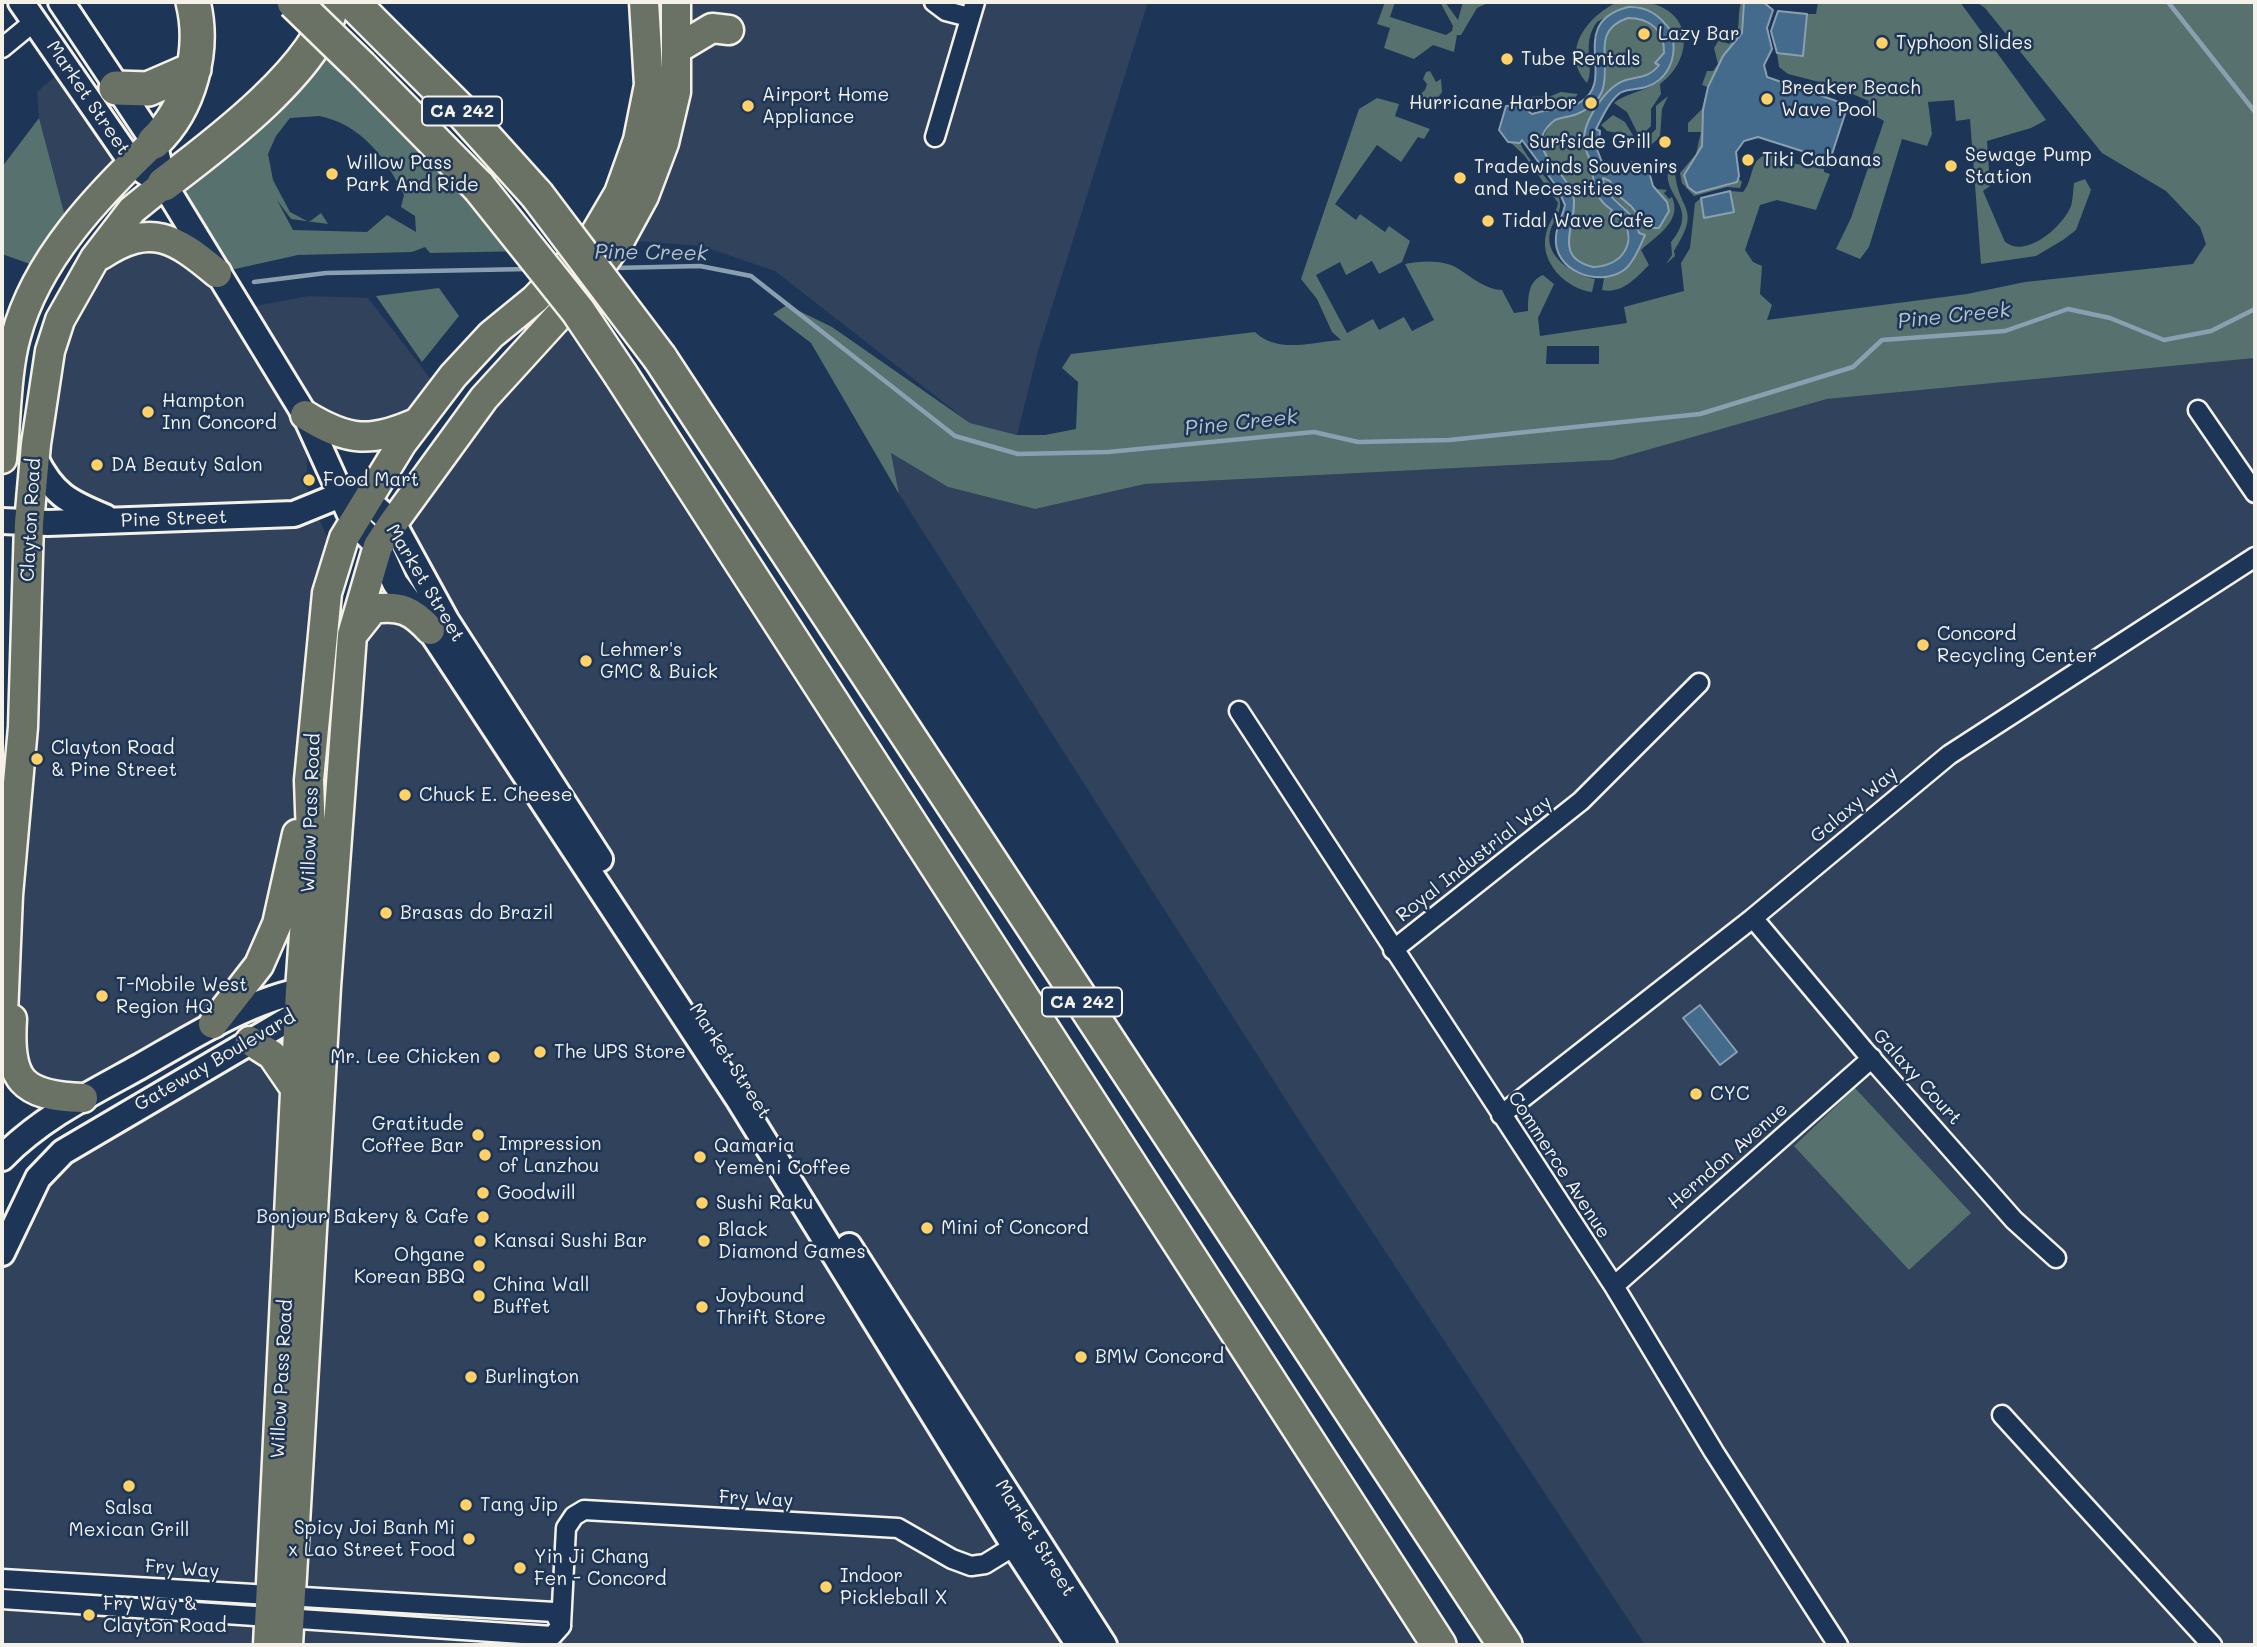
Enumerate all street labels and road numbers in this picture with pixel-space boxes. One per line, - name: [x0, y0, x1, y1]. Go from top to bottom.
- street label: Market Street: [41, 36, 135, 160]
- road number: CA 242: [422, 96, 502, 126]
- street label: Clayton Road: [16, 458, 46, 582]
- street label: Pine Street: [121, 506, 227, 532]
- street label: Market Street: [381, 520, 469, 646]
- street label: Willow Pass Road: [297, 733, 325, 893]
- street label: Galaxy Way: [1806, 762, 1902, 848]
- street label: Royal Industrial Way: [1392, 791, 1556, 927]
- road number: CA 242: [1042, 987, 1122, 1016]
- street label: Market Street: [684, 999, 776, 1123]
- street label: Gateway Boulevard: [130, 1006, 300, 1116]
- street label: Galaxy Court: [1868, 1024, 1966, 1130]
- street label: Commerce Avenue: [1503, 1087, 1615, 1243]
- street label: Herndon Avenue: [1664, 1098, 1792, 1214]
- street label: Willow Pass Road: [266, 1299, 298, 1459]
- street label: Market Street: [990, 1475, 1080, 1601]
- street label: Fry Way: [718, 1486, 794, 1512]
- street label: Fry Way: [144, 1555, 220, 1583]

